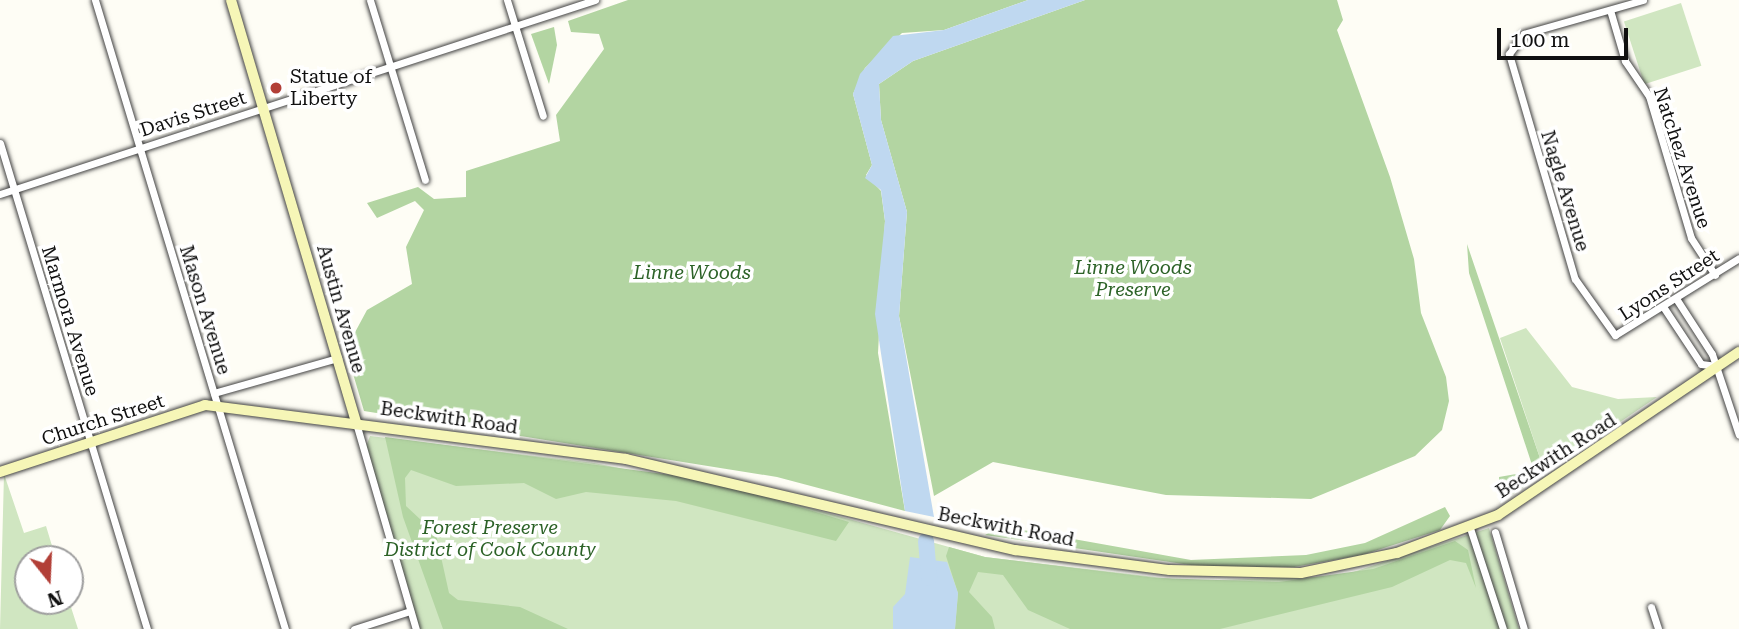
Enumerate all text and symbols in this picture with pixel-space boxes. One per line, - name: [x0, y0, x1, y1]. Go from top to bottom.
- scale bar: [1501, 14, 1632, 58]
- text: 100 m: [1510, 28, 1570, 52]
- place label: Statue of Liberty: [290, 66, 372, 110]
- marker: Statue of Liberty: [268, 80, 284, 96]
- street label: Natchez Avenue: [1648, 85, 1716, 231]
- street label: Davis Street: [137, 86, 249, 142]
- street label: Nagle Avenue: [1536, 128, 1594, 254]
- street label: Austin Avenue: [312, 242, 370, 376]
- street label: Marmora Avenue: [36, 243, 104, 399]
- street label: Mason Avenue: [175, 243, 235, 377]
- street label: Lyons Street: [1615, 244, 1723, 326]
- park label: Linne Woods Preserve: [1074, 257, 1192, 301]
- park label: Linne Woods: [633, 262, 751, 284]
- street label: Church Street: [39, 389, 167, 451]
- street label: Beckwith Road: [379, 397, 519, 439]
- street label: Beckwith Road: [1492, 409, 1620, 503]
- street label: Beckwith Road: [936, 503, 1076, 551]
- park label: Forest Preserve District of Cook County: [384, 517, 596, 561]
- north arrow: [14, 545, 84, 615]
- text: N: [45, 585, 66, 612]

